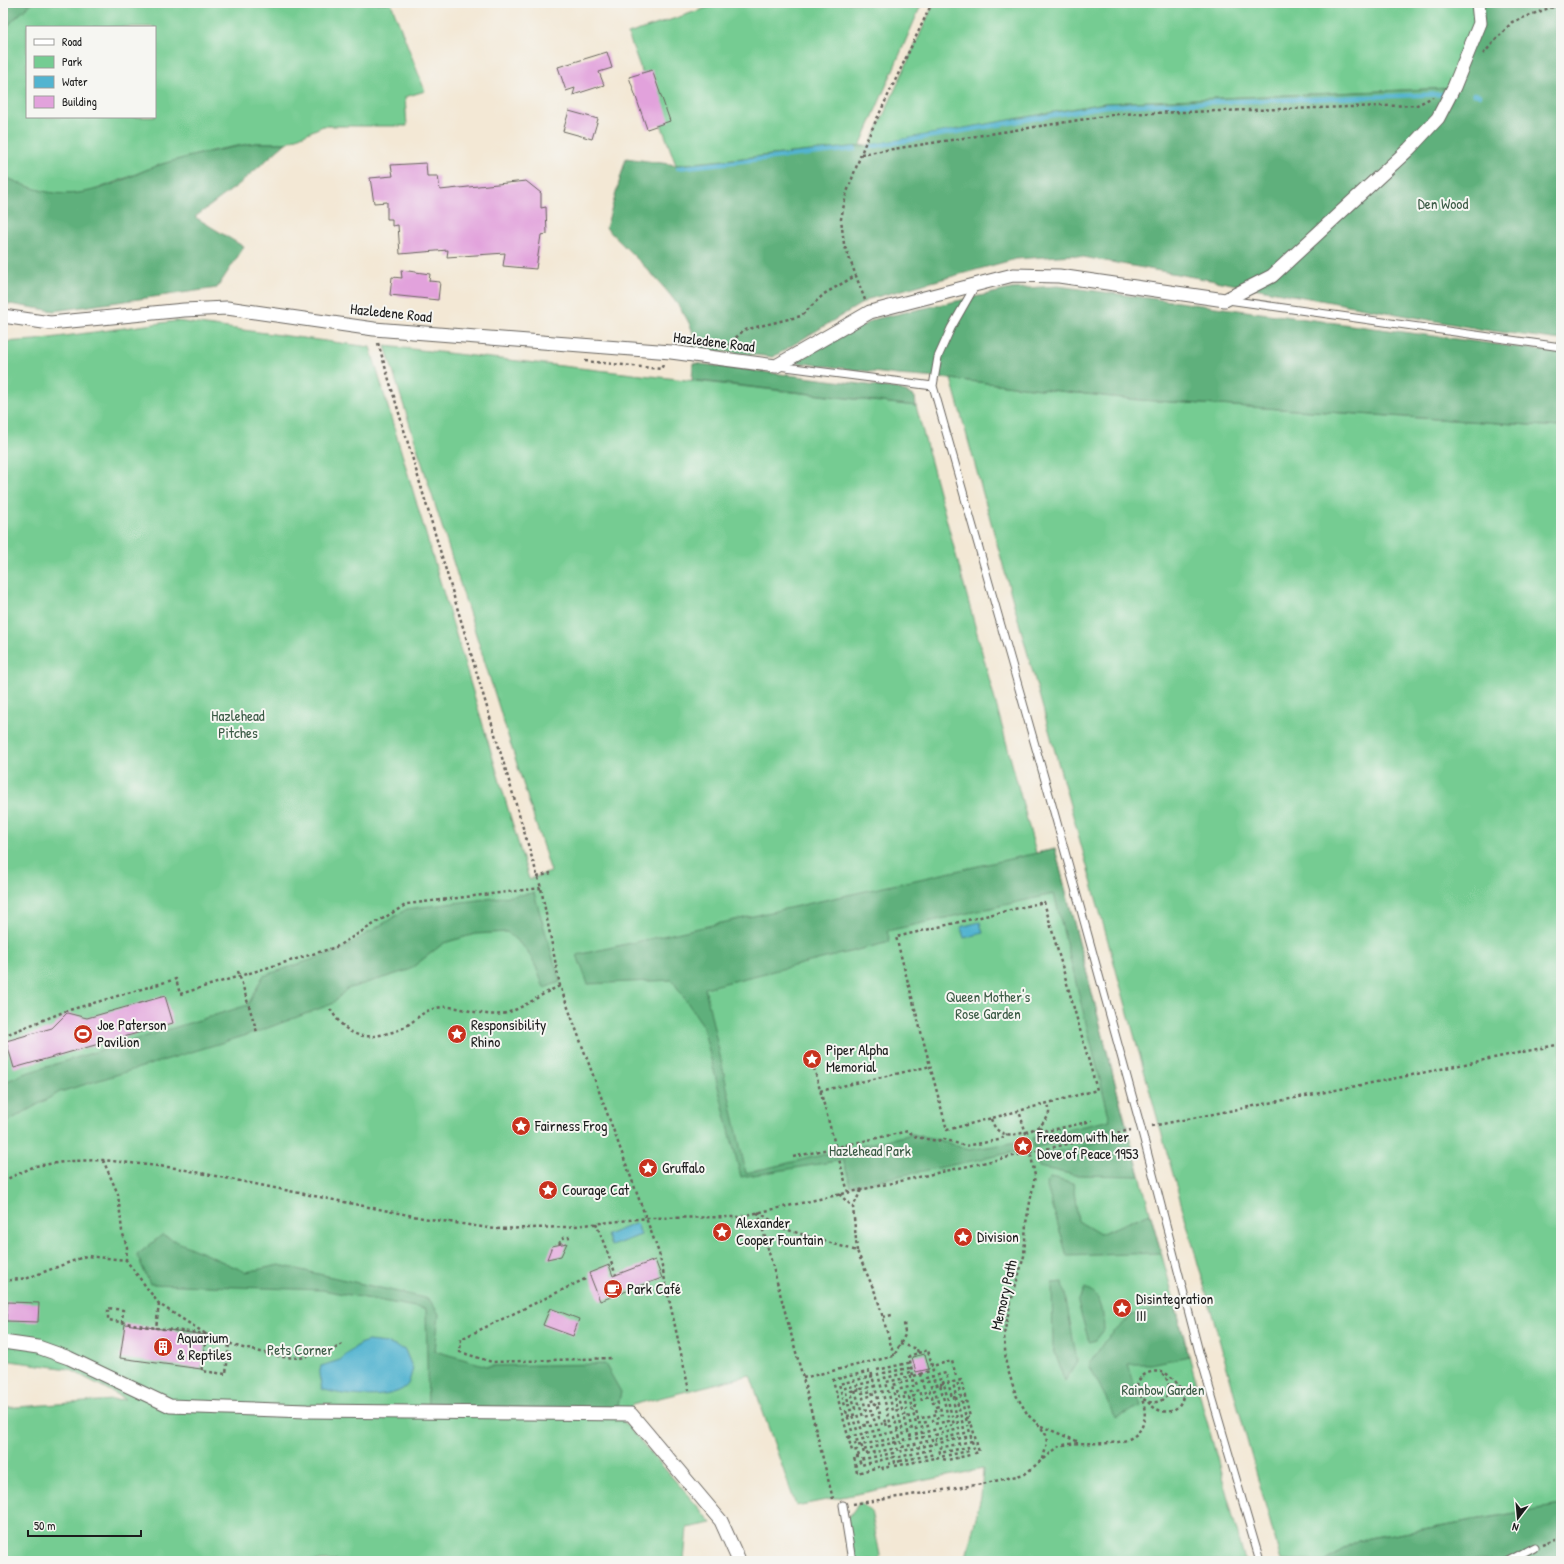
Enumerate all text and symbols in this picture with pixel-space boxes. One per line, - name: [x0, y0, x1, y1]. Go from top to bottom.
- legend: [26, 26, 156, 118]
- text: Road: [62, 33, 82, 50]
- text: Park: [62, 53, 82, 70]
- text: Water: [62, 73, 88, 90]
- text: Building: [62, 93, 97, 110]
- park label: Den Wood: [1418, 193, 1468, 214]
- street label: Hazledene Road: [349, 298, 433, 327]
- street label: Hazledene Road: [672, 326, 756, 357]
- park label: Hazlehead Pitches: [211, 705, 265, 743]
- park label: Queen Mother's Rose Garden: [946, 986, 1030, 1024]
- place label: Joe Paterson Pavilion: [97, 1014, 167, 1052]
- place label: Responsibility Rhino: [471, 1014, 546, 1052]
- sports icon: Joe Paterson Pavilion: [72, 1023, 94, 1045]
- place icon: Responsibility Rhino: [446, 1023, 468, 1045]
- place label: Piper Alpha Memorial: [826, 1039, 888, 1077]
- place icon: Piper Alpha Memorial: [801, 1048, 823, 1070]
- place icon: Fairness Frog: [510, 1115, 532, 1137]
- place label: Fairness Frog: [534, 1115, 608, 1136]
- place label: Freedom with her Dove of Peace 1953: [1036, 1126, 1139, 1164]
- place icon: Freedom with her Dove of Peace 1953: [1012, 1135, 1034, 1157]
- park label: Hazlehead Park: [829, 1140, 911, 1161]
- place icon: Gruffalo: [637, 1157, 659, 1179]
- place label: Gruffalo: [662, 1157, 705, 1178]
- place icon: Courage Cat: [537, 1179, 559, 1201]
- place label: Courage Cat: [562, 1179, 630, 1200]
- place label: Alexander Cooper Fountain: [736, 1212, 824, 1250]
- place icon: Alexander Cooper Fountain: [711, 1221, 733, 1243]
- place icon: Division: [952, 1226, 974, 1248]
- place label: Division: [977, 1226, 1019, 1247]
- street label: Memory Path: [985, 1258, 1022, 1332]
- cafe icon: Park Café: [602, 1278, 624, 1300]
- place label: Park Café: [627, 1278, 681, 1299]
- place label: Disintegration III: [1136, 1288, 1213, 1326]
- place icon: Disintegration III: [1111, 1297, 1133, 1319]
- place label: Aquarium & Reptiles: [177, 1327, 232, 1365]
- building icon: Aquarium & Reptiles: [152, 1336, 174, 1358]
- park label: Pets Corner: [267, 1339, 333, 1360]
- park label: Rainbow Garden: [1122, 1379, 1205, 1400]
- north arrow: [1498, 1498, 1538, 1538]
- scale bar: [28, 1512, 141, 1538]
- text: 50 m: [34, 1517, 55, 1534]
- text: N: [1510, 1520, 1520, 1535]

